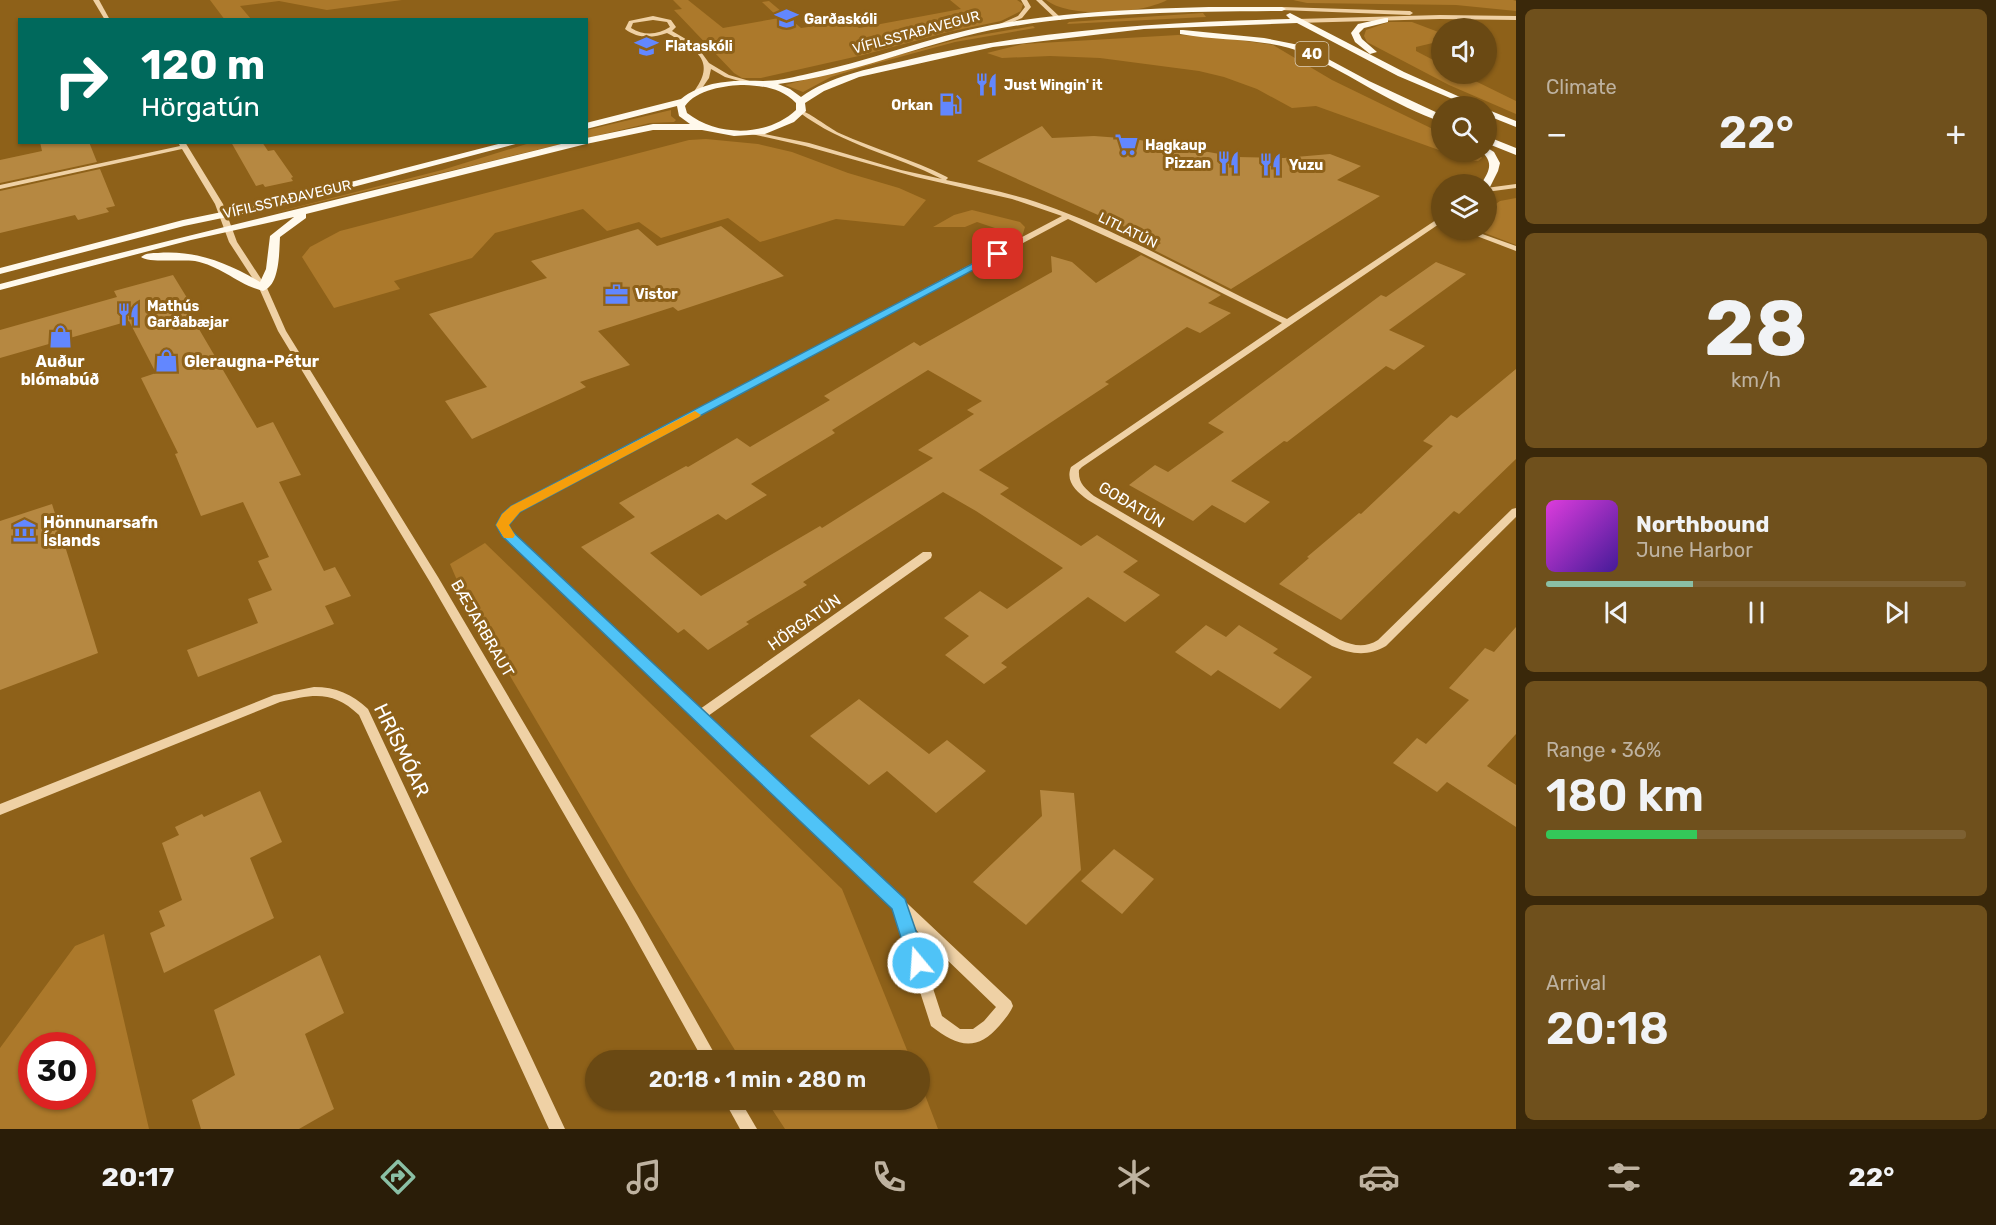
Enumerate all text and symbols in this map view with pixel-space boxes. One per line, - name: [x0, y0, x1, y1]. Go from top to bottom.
- school or university icon: Garðaskóli: [773, 6, 799, 32]
- street label: VÍFILSSTAÐAVEGUR: [850, 6, 982, 58]
- place label: Garðaskóli: [804, 11, 877, 28]
- map controls: [1431, 18, 1497, 240]
- button: sound: [1431, 18, 1497, 84]
- school or university icon: Flataskóli: [634, 33, 660, 59]
- place label: Flataskóli: [665, 38, 733, 55]
- text: 120 m: [141, 40, 265, 90]
- icon: right: [42, 42, 120, 120]
- road number: 40: [1296, 42, 1328, 66]
- restaurant icon: Just Wingin' it: [973, 72, 999, 98]
- text: Climate: [1546, 75, 1617, 99]
- place label: Just Wingin' it: [1004, 77, 1103, 94]
- text: Hörgatún: [141, 91, 260, 123]
- fuel station icon: Orkan: [938, 92, 964, 118]
- button: search: [1431, 96, 1497, 162]
- place label: Orkan: [891, 97, 933, 114]
- text: 22°: [1719, 106, 1794, 159]
- text: −: [1546, 114, 1567, 153]
- text: +: [1945, 114, 1966, 153]
- supermarket icon: Hagkaup: [1114, 132, 1140, 158]
- place label: Hagkaup: [1145, 137, 1207, 154]
- restaurant icon: Pizzan: [1216, 150, 1242, 176]
- restaurant icon: Yuzu: [1258, 152, 1284, 178]
- place label: Pizzan: [1165, 155, 1211, 172]
- place label: Yuzu: [1289, 157, 1323, 174]
- button: layers: [1431, 174, 1497, 240]
- street label: VÍFILSSTAÐAVEGUR: [221, 175, 353, 223]
- street label: LITLATÚN: [1095, 208, 1161, 252]
- pin: [972, 228, 1023, 279]
- icon: arrive: [981, 237, 1014, 270]
- office icon: Vistor: [604, 281, 630, 307]
- text: 28: [1704, 282, 1808, 375]
- place label: Vistor: [635, 286, 678, 303]
- place label: Mathús Garðabæjar: [147, 298, 229, 331]
- restaurant icon: Mathús Garðabæjar: [116, 301, 142, 327]
- shop icon: Auður blómabúð: [47, 323, 73, 349]
- shop icon: Gleraugna-Pétur: [153, 348, 179, 374]
- place label: Auður blómabúð: [21, 352, 100, 389]
- place label: Gleraugna-Pétur: [184, 352, 320, 371]
- text: km/h: [1731, 368, 1781, 392]
- street label: GOÐATÚN: [1095, 476, 1169, 532]
- text: Northbound: [1636, 511, 1769, 538]
- place label: Hönnunarsafn Íslands: [43, 513, 158, 550]
- museum icon: Hönnunarsafn Íslands: [12, 518, 38, 544]
- text: June Harbor: [1636, 538, 1753, 562]
- street label: BÆJARBRAUT: [447, 576, 518, 680]
- street label: HÖRGATÚN: [764, 590, 844, 654]
- icon: previous: [1600, 596, 1633, 629]
- icon: pause: [1740, 596, 1773, 629]
- icon: next: [1880, 596, 1913, 629]
- street label: HRÍSMÓAR: [369, 699, 435, 801]
- text: Range · 36%: [1546, 738, 1661, 762]
- text: 180 km: [1546, 769, 1704, 822]
- position arrow: [886, 931, 950, 995]
- text: Arrival: [1546, 971, 1606, 995]
- text: 20:18: [1546, 1002, 1669, 1055]
- speed limit sign: 30: [18, 1032, 96, 1110]
- text: 20:18 · 1 min · 280 m: [649, 1066, 866, 1093]
- icon: directions: [377, 1156, 419, 1198]
- icon: music: [623, 1156, 665, 1198]
- icon: phone: [868, 1156, 910, 1198]
- icon: climate: [1113, 1156, 1155, 1198]
- icon: car: [1358, 1156, 1400, 1198]
- icon: filters: [1603, 1156, 1645, 1198]
- text: 20:17: [102, 1161, 174, 1193]
- text: 22°: [1848, 1161, 1894, 1193]

